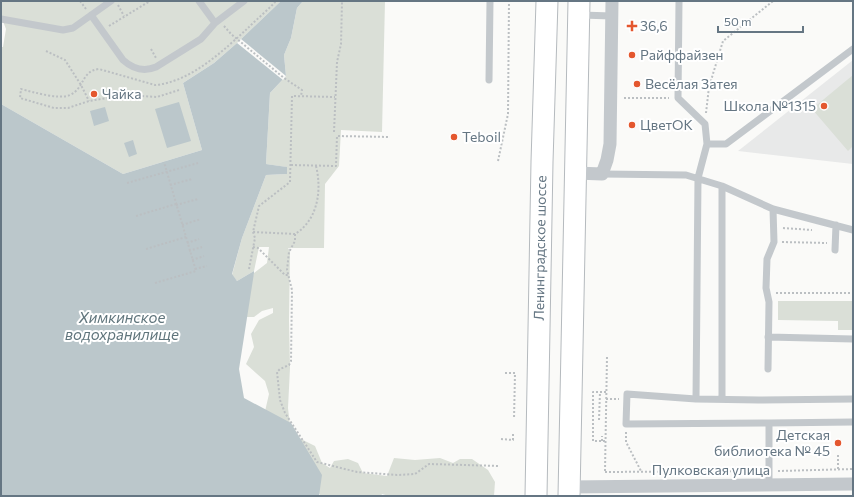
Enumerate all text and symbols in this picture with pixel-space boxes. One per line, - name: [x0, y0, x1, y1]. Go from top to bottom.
- scale bar: [718, 8, 803, 34]
- text: 50 m: [724, 14, 752, 28]
- place label: 36,6: [640, 17, 668, 34]
- marker: 36,6: [627, 21, 637, 31]
- place label: Райффайзен: [640, 46, 724, 63]
- marker: Райффайзен: [627, 50, 637, 60]
- place label: Весёлая Затея: [645, 75, 738, 92]
- marker: Весёлая Затея: [632, 79, 642, 89]
- place label: Чайка: [102, 85, 142, 102]
- marker: Чайка: [89, 89, 99, 99]
- place label: Школа №1315: [724, 97, 816, 114]
- marker: Школа №1315: [819, 101, 829, 111]
- place label: ЦветОК: [640, 116, 693, 133]
- marker: ЦветОК: [627, 120, 637, 130]
- place label: Teboil: [462, 128, 501, 145]
- marker: Teboil: [449, 132, 459, 142]
- street label: Ленинградское шоссе: [530, 175, 549, 321]
- water label: Химкинское водохранилище: [65, 308, 179, 343]
- place label: Детская библиотека № 45: [714, 426, 830, 459]
- marker: Детская библиотека № 45: [833, 438, 843, 448]
- street label: Пулковская улица: [652, 461, 770, 478]

